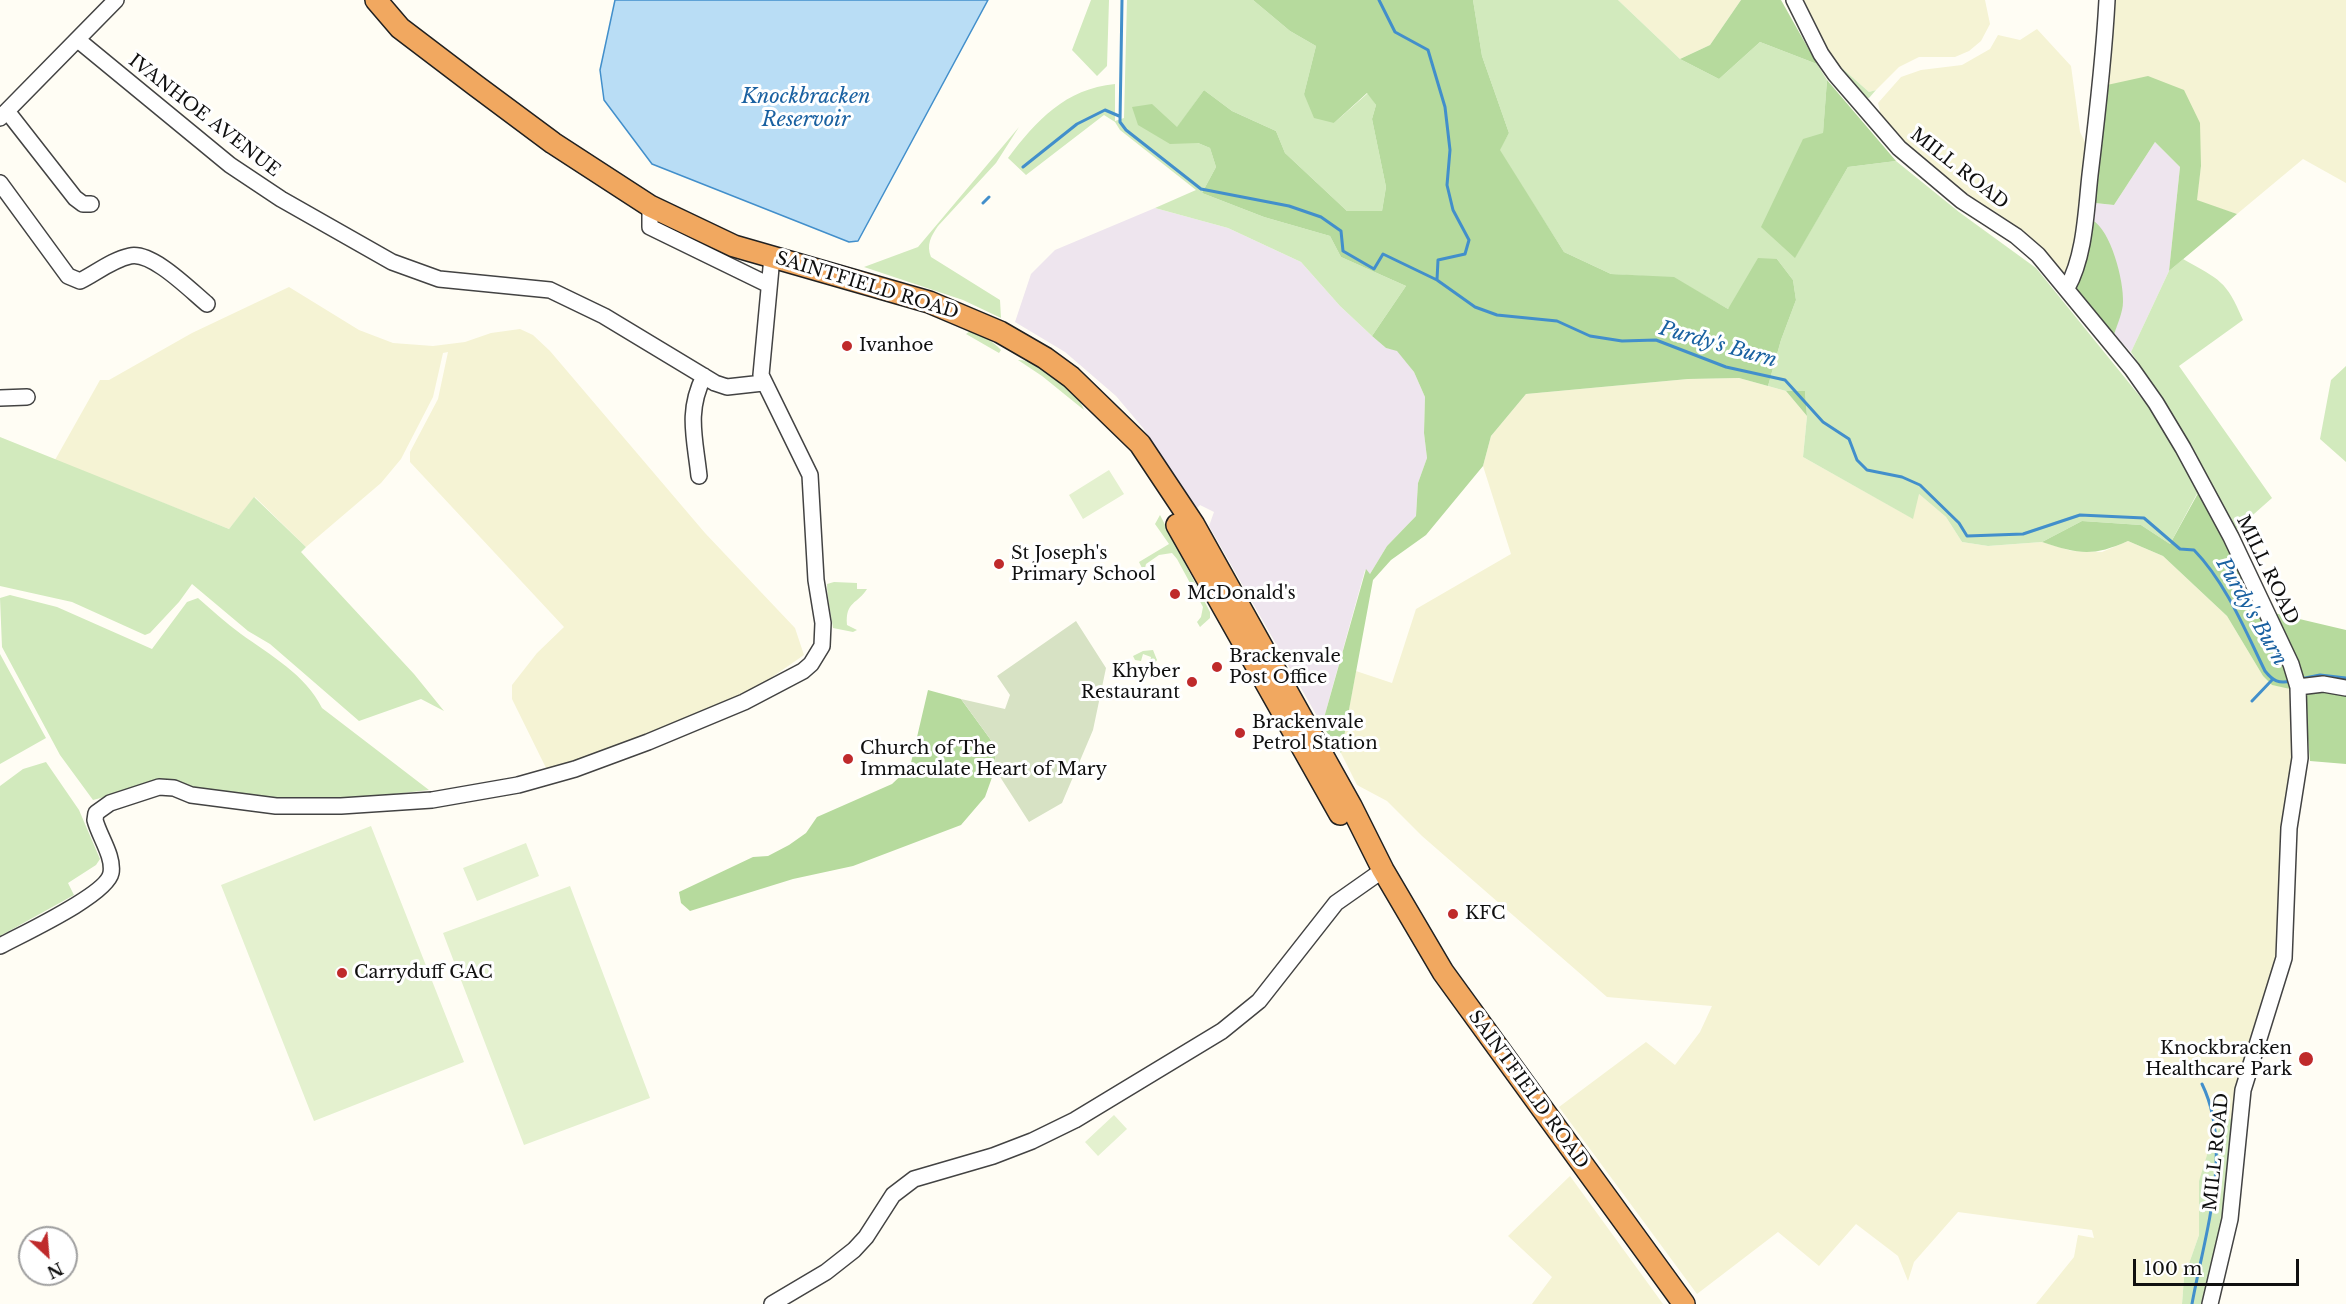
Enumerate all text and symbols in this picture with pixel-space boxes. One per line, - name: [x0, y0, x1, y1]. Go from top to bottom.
- street label: IVANHOE AVENUE: [124, 50, 284, 182]
- water label: Knockbracken Reservoir: [741, 85, 871, 132]
- street label: MILL ROAD: [1906, 124, 2012, 214]
- street label: SAINTFIELD ROAD: [773, 248, 961, 324]
- water label: Purdy's Burn: [1657, 317, 1779, 373]
- place label: Ivanhoe: [859, 335, 934, 357]
- marker: Ivanhoe: [840, 339, 854, 353]
- street label: MILL ROAD: [2231, 512, 2303, 628]
- place label: St Joseph's Primary School: [1011, 543, 1156, 586]
- water label: Purdy's Burn: [2210, 554, 2292, 670]
- marker: St Joseph's Primary School: [992, 557, 1006, 571]
- place label: McDonald's: [1187, 583, 1296, 605]
- marker: McDonald's: [1168, 587, 1182, 601]
- place label: Brackenvale Post Office: [1229, 646, 1341, 688]
- marker: Brackenvale Post Office: [1210, 660, 1224, 674]
- place label: Khyber Restaurant: [1081, 661, 1180, 704]
- marker: Khyber Restaurant: [1185, 675, 1199, 689]
- place label: Brackenvale Petrol Station: [1252, 712, 1378, 754]
- marker: Brackenvale Petrol Station: [1233, 726, 1247, 740]
- place label: Church of The Immaculate Heart of Mary: [860, 738, 1107, 780]
- marker: Church of The Immaculate Heart of Mary: [841, 752, 855, 766]
- place label: KFC: [1465, 903, 1506, 925]
- marker: KFC: [1446, 907, 1460, 921]
- place label: Carryduff GAC: [354, 962, 493, 984]
- marker: Carryduff GAC: [335, 966, 349, 980]
- street label: SAINTFIELD ROAD: [1463, 1007, 1593, 1173]
- place label: Knockbracken Healthcare Park: [2145, 1038, 2292, 1080]
- marker: Knockbracken Healthcare Park: [2297, 1050, 2315, 1068]
- street label: MILL ROAD: [2200, 1092, 2234, 1212]
- north arrow: [18, 1226, 78, 1286]
- scale bar: [2136, 1247, 2302, 1285]
- text: N: [44, 1258, 66, 1283]
- text: 100 m: [2144, 1258, 2202, 1280]

